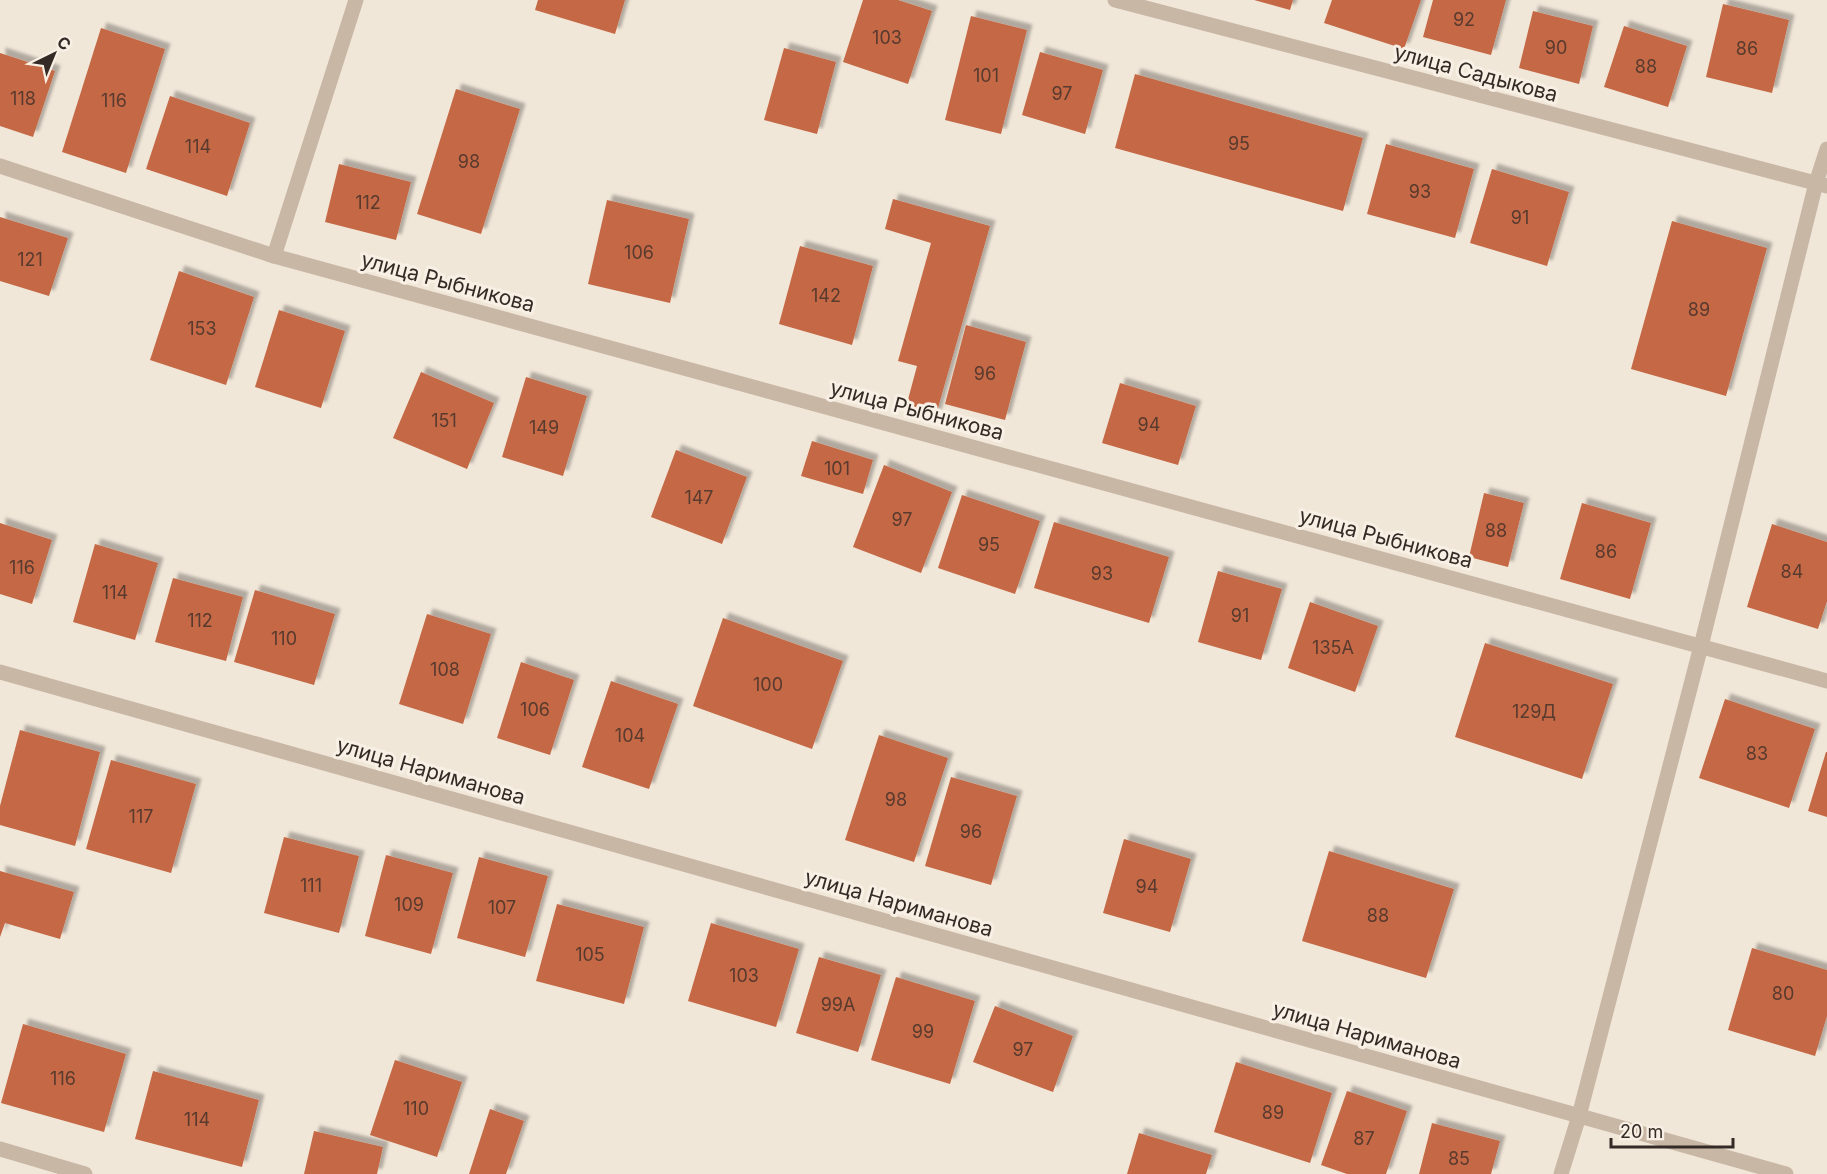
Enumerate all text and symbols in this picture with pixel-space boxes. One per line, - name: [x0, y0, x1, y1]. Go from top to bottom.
- house number: 92: [1453, 9, 1475, 30]
- north arrow: [24, 24, 84, 84]
- house number: 103: [872, 27, 902, 48]
- text: С: [53, 32, 75, 54]
- house number: 90: [1545, 37, 1567, 58]
- house number: 86: [1736, 38, 1758, 59]
- street label: улица Садыкова: [1391, 39, 1561, 107]
- house number: 88: [1635, 56, 1657, 77]
- house number: 101: [973, 65, 999, 86]
- house number: 97: [1052, 83, 1073, 104]
- house number: 118: [10, 88, 36, 109]
- house number: 116: [101, 90, 127, 111]
- house number: 95: [1228, 133, 1250, 154]
- house number: 114: [185, 136, 211, 157]
- house number: 98: [458, 151, 480, 172]
- house number: 93: [1409, 181, 1431, 202]
- house number: 112: [355, 192, 381, 213]
- house number: 91: [1511, 207, 1529, 228]
- house number: 106: [624, 242, 654, 263]
- street label: улица Рыбникова: [358, 247, 538, 317]
- house number: 121: [17, 249, 43, 270]
- house number: 142: [811, 285, 841, 306]
- house number: 89: [1688, 299, 1710, 320]
- house number: 153: [187, 318, 217, 339]
- house number: 96: [974, 363, 996, 384]
- street label: улица Рыбникова: [827, 375, 1007, 445]
- house number: 151: [431, 410, 457, 431]
- house number: 94: [1138, 414, 1160, 435]
- house number: 149: [529, 417, 559, 438]
- house number: 101: [824, 458, 850, 479]
- house number: 147: [684, 487, 714, 508]
- street label: улица Рыбникова: [1296, 503, 1476, 573]
- house number: 97: [892, 509, 913, 530]
- house number: 88: [1485, 520, 1507, 541]
- house number: 95: [978, 534, 1000, 555]
- house number: 86: [1595, 541, 1617, 562]
- house number: 116: [9, 557, 35, 578]
- house number: 84: [1781, 561, 1803, 582]
- house number: 93: [1091, 563, 1113, 584]
- house number: 114: [102, 582, 128, 603]
- house number: 91: [1231, 605, 1249, 626]
- house number: 112: [187, 610, 213, 631]
- house number: 110: [271, 628, 297, 649]
- house number: 135А: [1312, 637, 1354, 658]
- house number: 108: [430, 659, 460, 680]
- house number: 100: [753, 674, 783, 695]
- house number: 106: [520, 699, 550, 720]
- house number: 129Д: [1512, 701, 1556, 722]
- house number: 104: [615, 725, 645, 746]
- street label: улица Нариманова: [334, 732, 528, 810]
- house number: 83: [1746, 743, 1768, 764]
- house number: 98: [885, 789, 907, 810]
- house number: 117: [129, 806, 153, 827]
- house number: 96: [960, 821, 982, 842]
- street label: улица Нариманова: [802, 864, 996, 942]
- house number: 111: [300, 875, 322, 896]
- house number: 94: [1136, 876, 1158, 897]
- house number: 109: [394, 894, 424, 915]
- house number: 107: [488, 897, 516, 918]
- house number: 88: [1367, 905, 1389, 926]
- house number: 105: [575, 944, 605, 965]
- house number: 103: [729, 965, 759, 986]
- house number: 80: [1772, 983, 1794, 1004]
- house number: 99А: [821, 994, 855, 1015]
- street label: улица Нариманова: [1270, 996, 1464, 1074]
- house number: 99: [912, 1021, 934, 1042]
- house number: 97: [1013, 1039, 1034, 1060]
- house number: 116: [50, 1068, 76, 1089]
- house number: 110: [403, 1098, 429, 1119]
- house number: 89: [1262, 1102, 1284, 1123]
- house number: 114: [184, 1109, 210, 1130]
- scale bar: [1611, 1111, 1732, 1149]
- text: 20 m: [1620, 1121, 1663, 1142]
- house number: 87: [1353, 1128, 1375, 1149]
- house number: 85: [1448, 1148, 1470, 1169]

